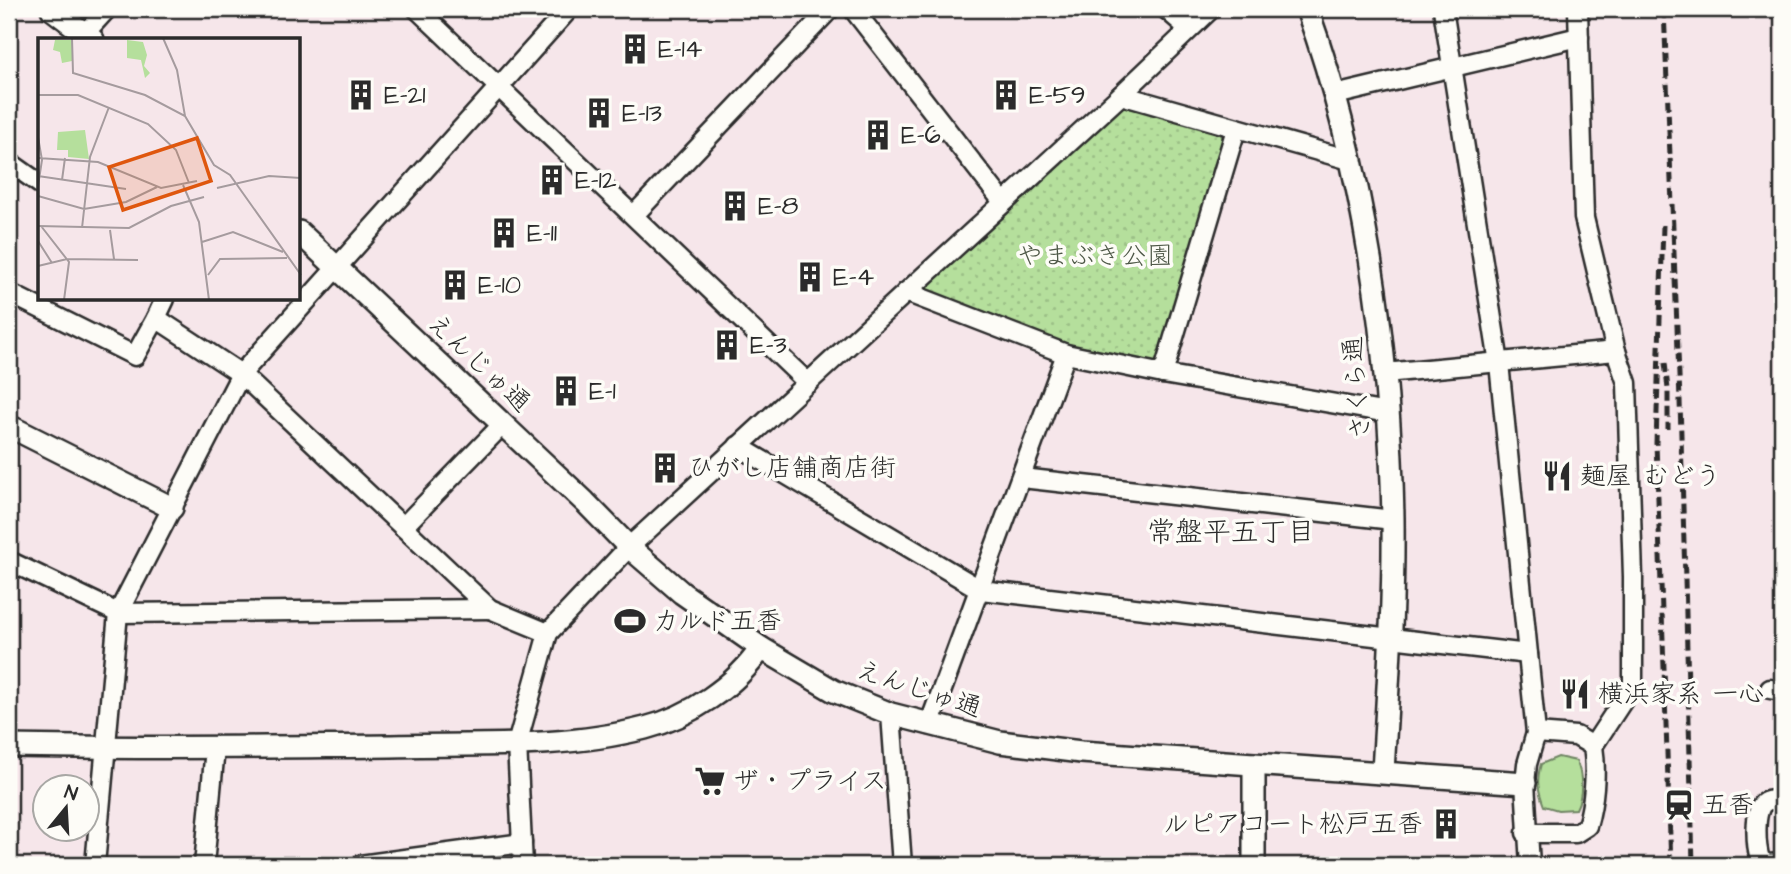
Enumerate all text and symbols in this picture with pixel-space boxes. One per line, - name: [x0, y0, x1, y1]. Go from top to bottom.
- place label: E-14: [658, 31, 703, 67]
- building icon: E-14: [618, 32, 652, 66]
- inset map: [38, 38, 301, 301]
- place label: E-21: [384, 77, 426, 113]
- place label: E-59: [1029, 77, 1086, 113]
- building icon: E-21: [344, 78, 378, 112]
- building icon: E-59: [989, 78, 1023, 112]
- place label: E-13: [622, 95, 662, 131]
- building icon: E-13: [582, 96, 616, 130]
- place label: E-6: [901, 117, 941, 153]
- building icon: E-6: [861, 118, 895, 152]
- place label: E-12: [575, 162, 617, 198]
- building icon: E-12: [535, 163, 569, 197]
- place label: E-8: [758, 188, 798, 224]
- building icon: E-8: [718, 189, 752, 223]
- place label: E-11: [527, 215, 557, 251]
- building icon: E-11: [487, 216, 521, 250]
- park label: やまぶき公園: [1017, 238, 1173, 274]
- place label: E-4: [833, 259, 874, 295]
- building icon: E-4: [793, 260, 827, 294]
- place label: E-10: [478, 267, 521, 303]
- building icon: E-10: [438, 268, 472, 302]
- street label: えんじゅ通: [419, 306, 539, 420]
- place label: E-3: [750, 327, 787, 363]
- building icon: E-3: [710, 328, 744, 362]
- street label: さくら通: [1335, 335, 1379, 441]
- place label: E-1: [589, 373, 616, 409]
- building icon: E-1: [549, 374, 583, 408]
- place label: ひがし店舗商店街: [688, 450, 896, 486]
- building icon: ひがし店舗商店街: [648, 451, 682, 485]
- place label: 麺屋 むどう: [1580, 458, 1721, 494]
- restaurant icon: 麺屋 むどう: [1540, 459, 1574, 493]
- district label: 常盤平五丁目: [1147, 513, 1315, 552]
- place label: カルド五香: [653, 603, 782, 639]
- sports icon: カルド五香: [613, 604, 647, 638]
- street label: えんじゅ通: [852, 652, 986, 726]
- place label: 横浜家系 一心: [1598, 676, 1764, 712]
- restaurant icon: 横浜家系 一心: [1558, 677, 1592, 711]
- place label: ザ・プライス: [733, 763, 887, 799]
- supermarket icon: ザ・プライス: [693, 764, 727, 798]
- north arrow: [32, 772, 102, 842]
- text: N: [61, 779, 81, 808]
- place label: 五香: [1702, 787, 1754, 823]
- station icon: 五香: [1662, 788, 1696, 822]
- place label: ルピアコート松戸五香: [1163, 806, 1423, 842]
- building icon: ルピアコート松戸五香: [1429, 807, 1463, 841]

